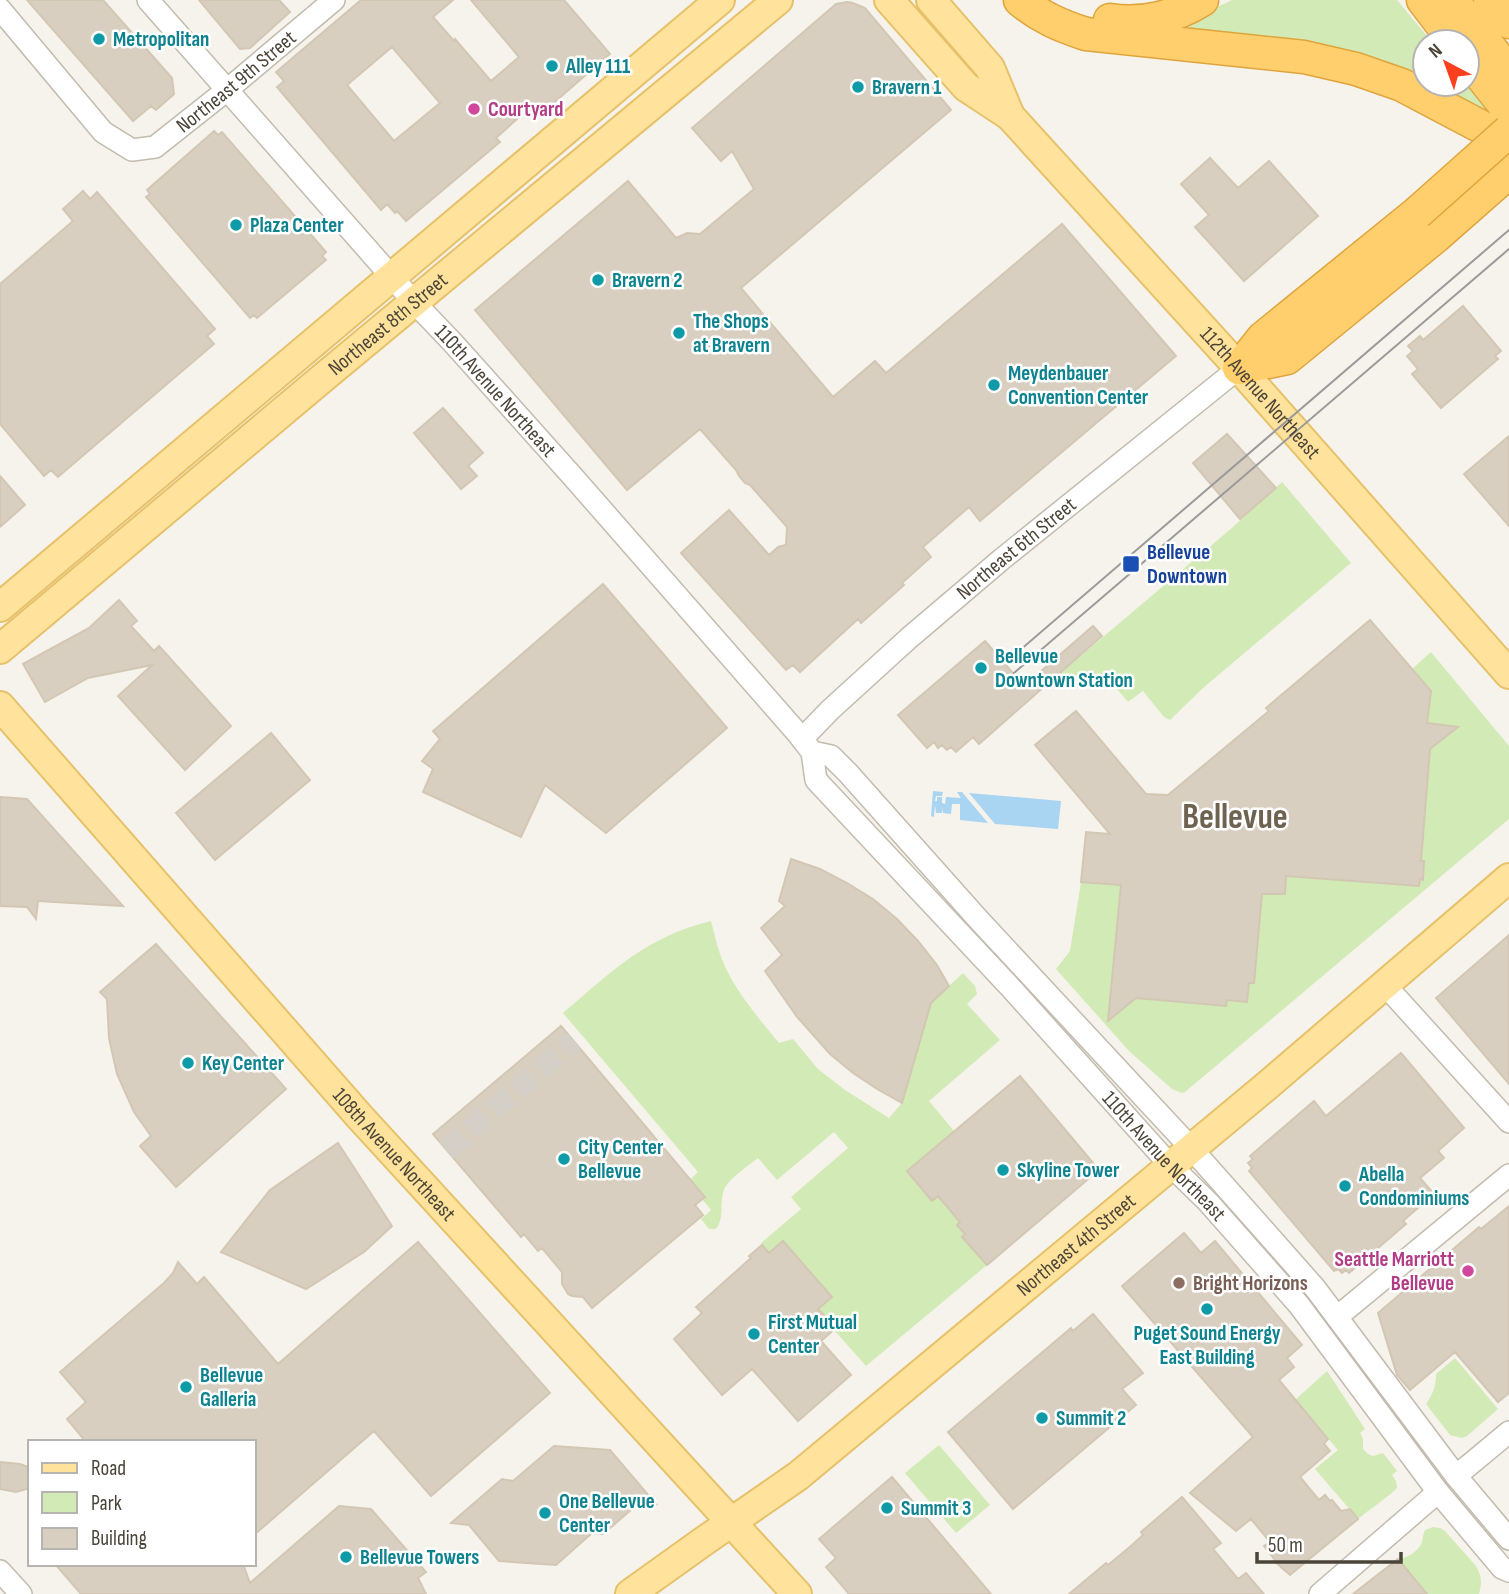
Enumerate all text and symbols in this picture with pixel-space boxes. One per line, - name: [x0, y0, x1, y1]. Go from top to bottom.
- street label: Northeast 9th Street: [171, 25, 301, 138]
- place label: Metropolitan: [113, 27, 209, 52]
- north arrow: [1411, 28, 1481, 98]
- marker: Metropolitan: [91, 31, 107, 47]
- text: N: [1424, 39, 1447, 63]
- place label: Alley 111: [565, 54, 630, 79]
- marker: Alley 111: [544, 58, 560, 74]
- place label: Bravern 1: [872, 75, 942, 100]
- marker: Bravern 1: [850, 79, 866, 95]
- place label: Courtyard: [488, 97, 563, 122]
- marker: Courtyard: [466, 101, 482, 117]
- place label: Plaza Center: [250, 213, 344, 238]
- marker: Plaza Center: [228, 217, 244, 233]
- street label: Northeast 8th Street: [323, 268, 453, 381]
- place label: Bravern 2: [612, 268, 683, 293]
- marker: Bravern 2: [590, 272, 606, 288]
- place label: The Shops at Bravern: [693, 309, 770, 358]
- street label: 110th Avenue Northeast: [429, 320, 561, 462]
- street label: 112th Avenue Northeast: [1195, 322, 1325, 464]
- marker: The Shops at Bravern: [671, 325, 687, 341]
- place label: Meydenbauer Convention Center: [1008, 361, 1149, 410]
- marker: Meydenbauer Convention Center: [986, 377, 1002, 393]
- street label: Northeast 6th Street: [952, 492, 1081, 605]
- place label: Bellevue Downtown: [1147, 540, 1227, 589]
- marker: Bellevue Downtown: [1121, 554, 1141, 574]
- place label: Bellevue Downtown Station: [995, 644, 1133, 693]
- marker: Bellevue Downtown Station: [973, 660, 989, 676]
- district label: Bellevue: [1182, 796, 1288, 839]
- place label: Key Center: [202, 1051, 285, 1076]
- marker: Key Center: [180, 1055, 196, 1071]
- street label: 108th Avenue Northeast: [327, 1083, 461, 1226]
- street label: 110th Avenue Northeast: [1097, 1086, 1231, 1226]
- place label: City Center Bellevue: [578, 1135, 664, 1184]
- marker: City Center Bellevue: [556, 1151, 572, 1167]
- place label: Skyline Tower: [1017, 1158, 1120, 1183]
- marker: Skyline Tower: [995, 1162, 1011, 1178]
- place label: Abella Condominiums: [1358, 1162, 1469, 1211]
- marker: Abella Condominiums: [1337, 1178, 1353, 1194]
- street label: Northeast 4th Street: [1012, 1188, 1141, 1302]
- place label: Seattle Marriott Bellevue: [1334, 1247, 1454, 1296]
- marker: Seattle Marriott Bellevue: [1460, 1263, 1476, 1279]
- place label: Bright Horizons: [1193, 1271, 1308, 1296]
- marker: Bright Horizons: [1171, 1275, 1187, 1291]
- marker: Puget Sound Energy East Building: [1199, 1301, 1215, 1317]
- place label: First Mutual Center: [768, 1310, 857, 1359]
- place label: Puget Sound Energy East Building: [1134, 1321, 1281, 1370]
- marker: First Mutual Center: [746, 1326, 762, 1342]
- place label: Bellevue Galleria: [200, 1363, 263, 1412]
- marker: Bellevue Galleria: [178, 1379, 194, 1395]
- place label: Summit 2: [1056, 1406, 1126, 1431]
- marker: Summit 2: [1034, 1410, 1050, 1426]
- legend: [28, 1440, 256, 1566]
- text: Road: [91, 1456, 126, 1481]
- place label: One Bellevue Center: [559, 1489, 655, 1538]
- text: Park: [91, 1491, 122, 1516]
- place label: Summit 3: [901, 1496, 971, 1521]
- marker: Summit 3: [879, 1500, 895, 1516]
- marker: One Bellevue Center: [537, 1505, 553, 1521]
- scale bar: [1257, 1520, 1400, 1564]
- text: Building: [91, 1526, 147, 1551]
- text: 50 m: [1268, 1533, 1303, 1558]
- place label: Bellevue Towers: [360, 1545, 479, 1570]
- marker: Bellevue Towers: [338, 1549, 354, 1565]

